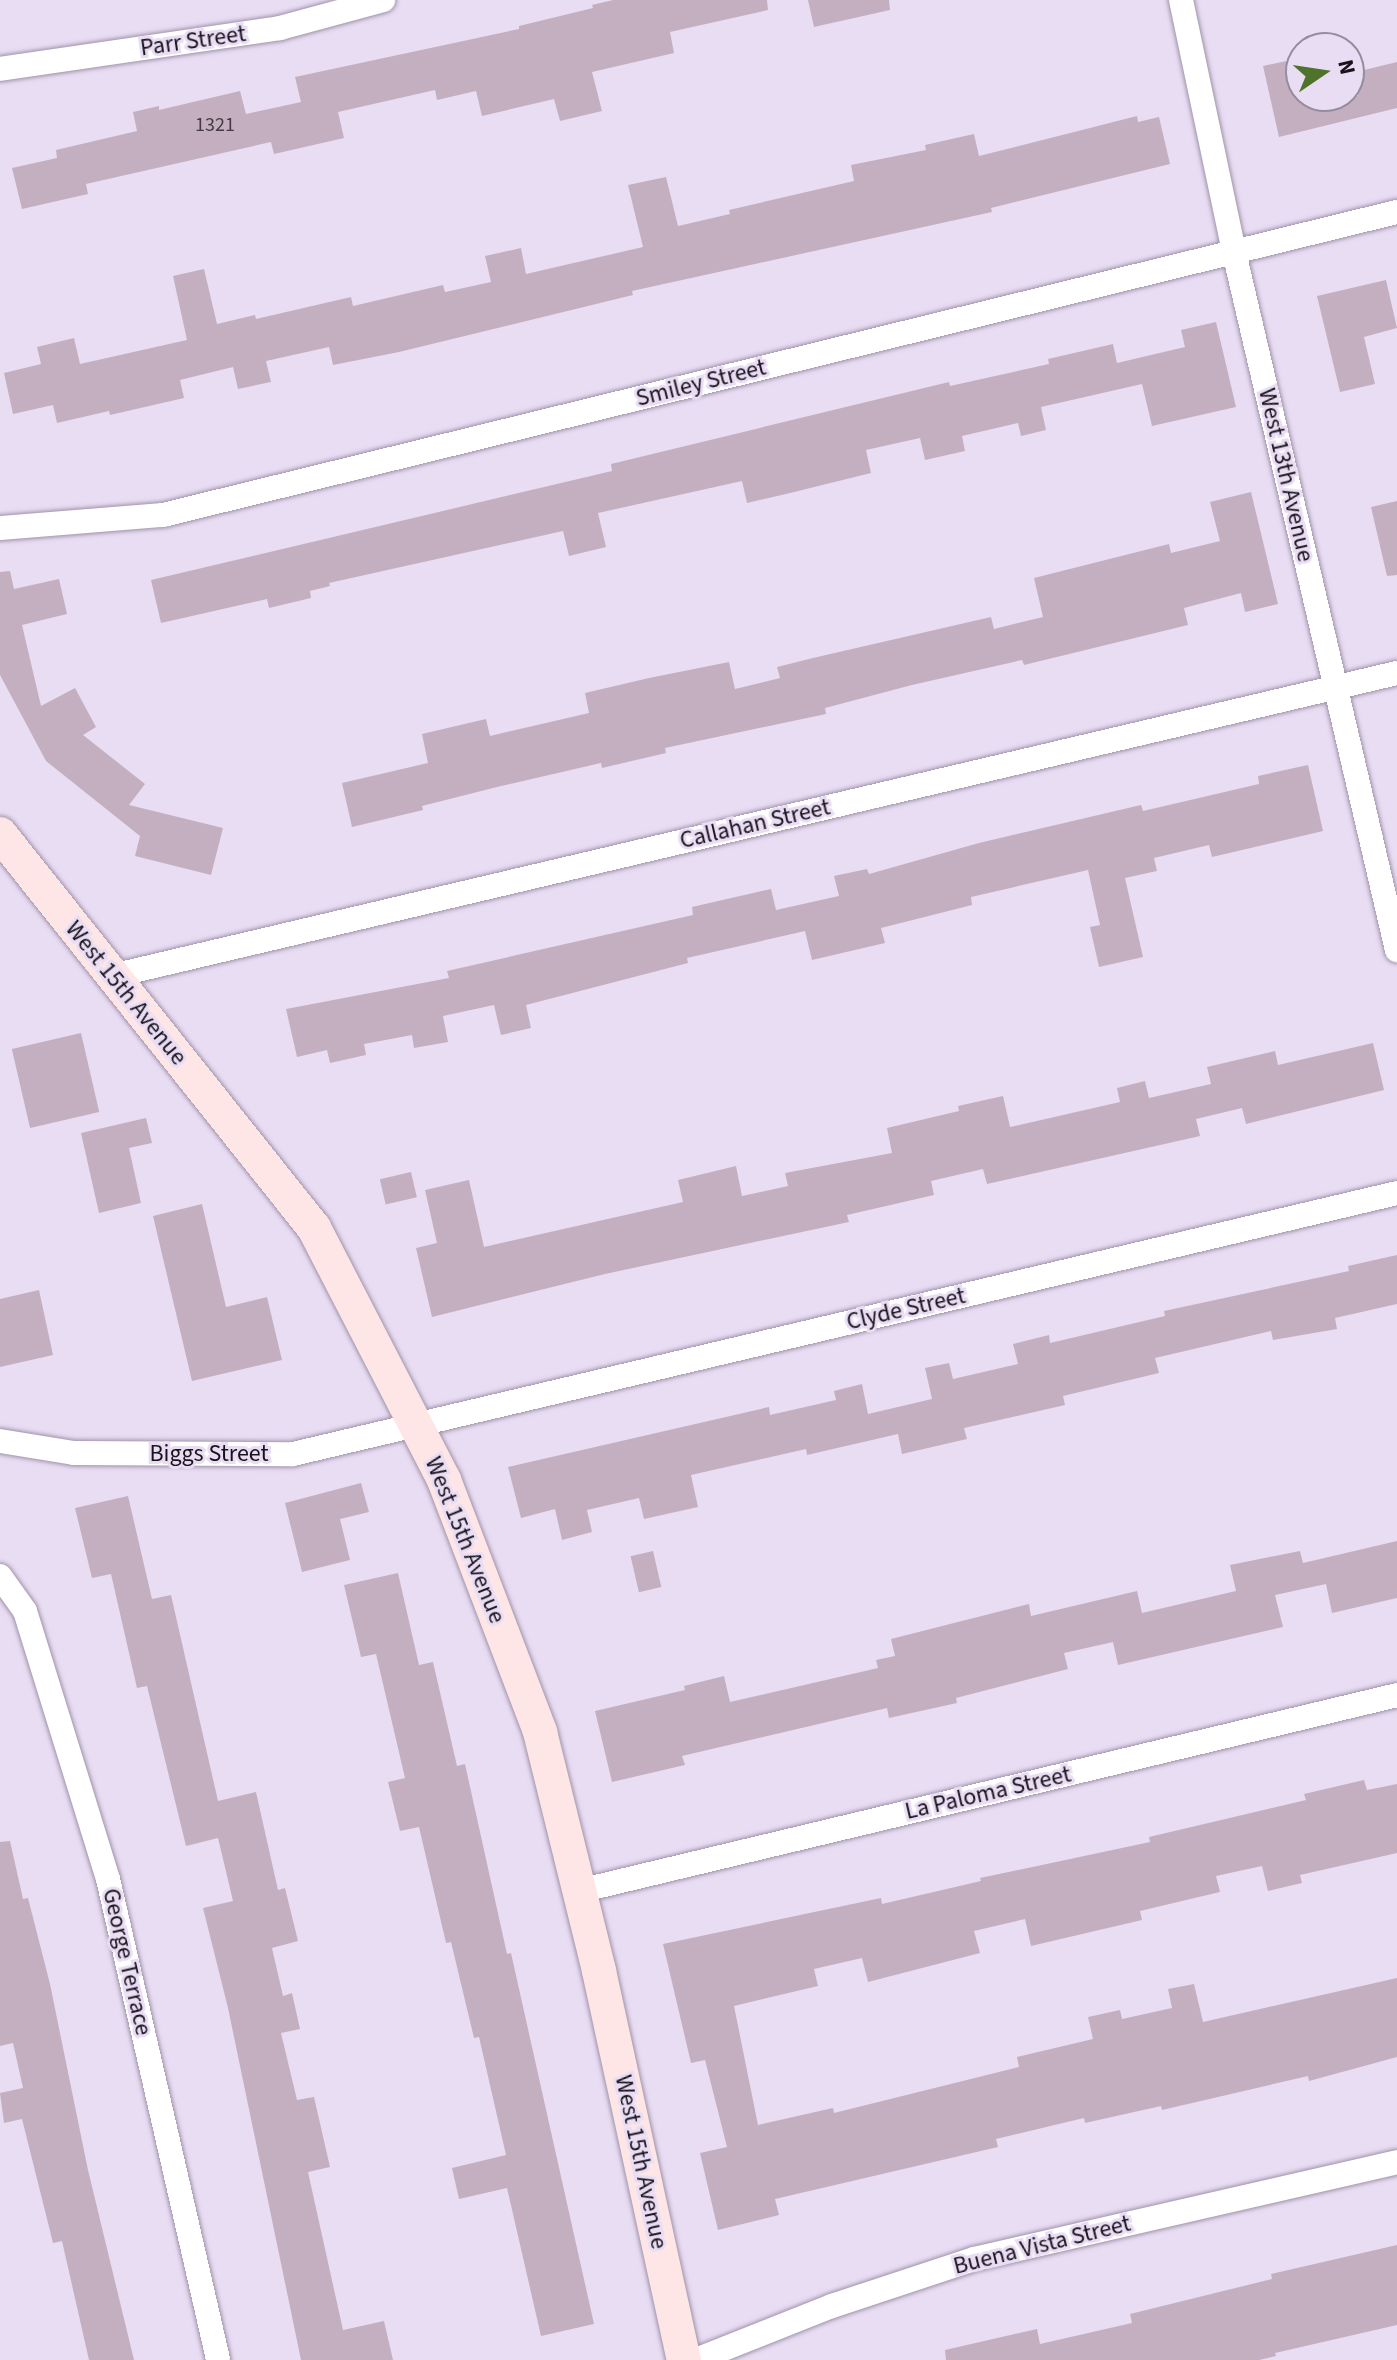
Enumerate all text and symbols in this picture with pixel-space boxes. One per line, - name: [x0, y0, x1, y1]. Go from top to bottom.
- street label: Parr Street: [138, 19, 248, 63]
- north arrow: [1285, 32, 1365, 112]
- text: N: [1329, 56, 1364, 78]
- house number: 1321: [195, 113, 235, 137]
- street label: Smiley Street: [633, 353, 769, 413]
- street label: West 13th Avenue: [1252, 386, 1320, 564]
- street label: Callahan Street: [677, 793, 833, 855]
- street label: West 15th Avenue: [59, 915, 193, 1071]
- street label: Clyde Street: [844, 1281, 968, 1337]
- street label: Biggs Street: [149, 1440, 269, 1468]
- street label: West 15th Avenue: [418, 1453, 512, 1627]
- street label: La Paloma Street: [902, 1760, 1074, 1826]
- street label: George Terrace: [96, 1886, 158, 2038]
- street label: West 15th Avenue: [609, 2072, 673, 2252]
- street label: Buena Vista Street: [950, 2209, 1134, 2281]

